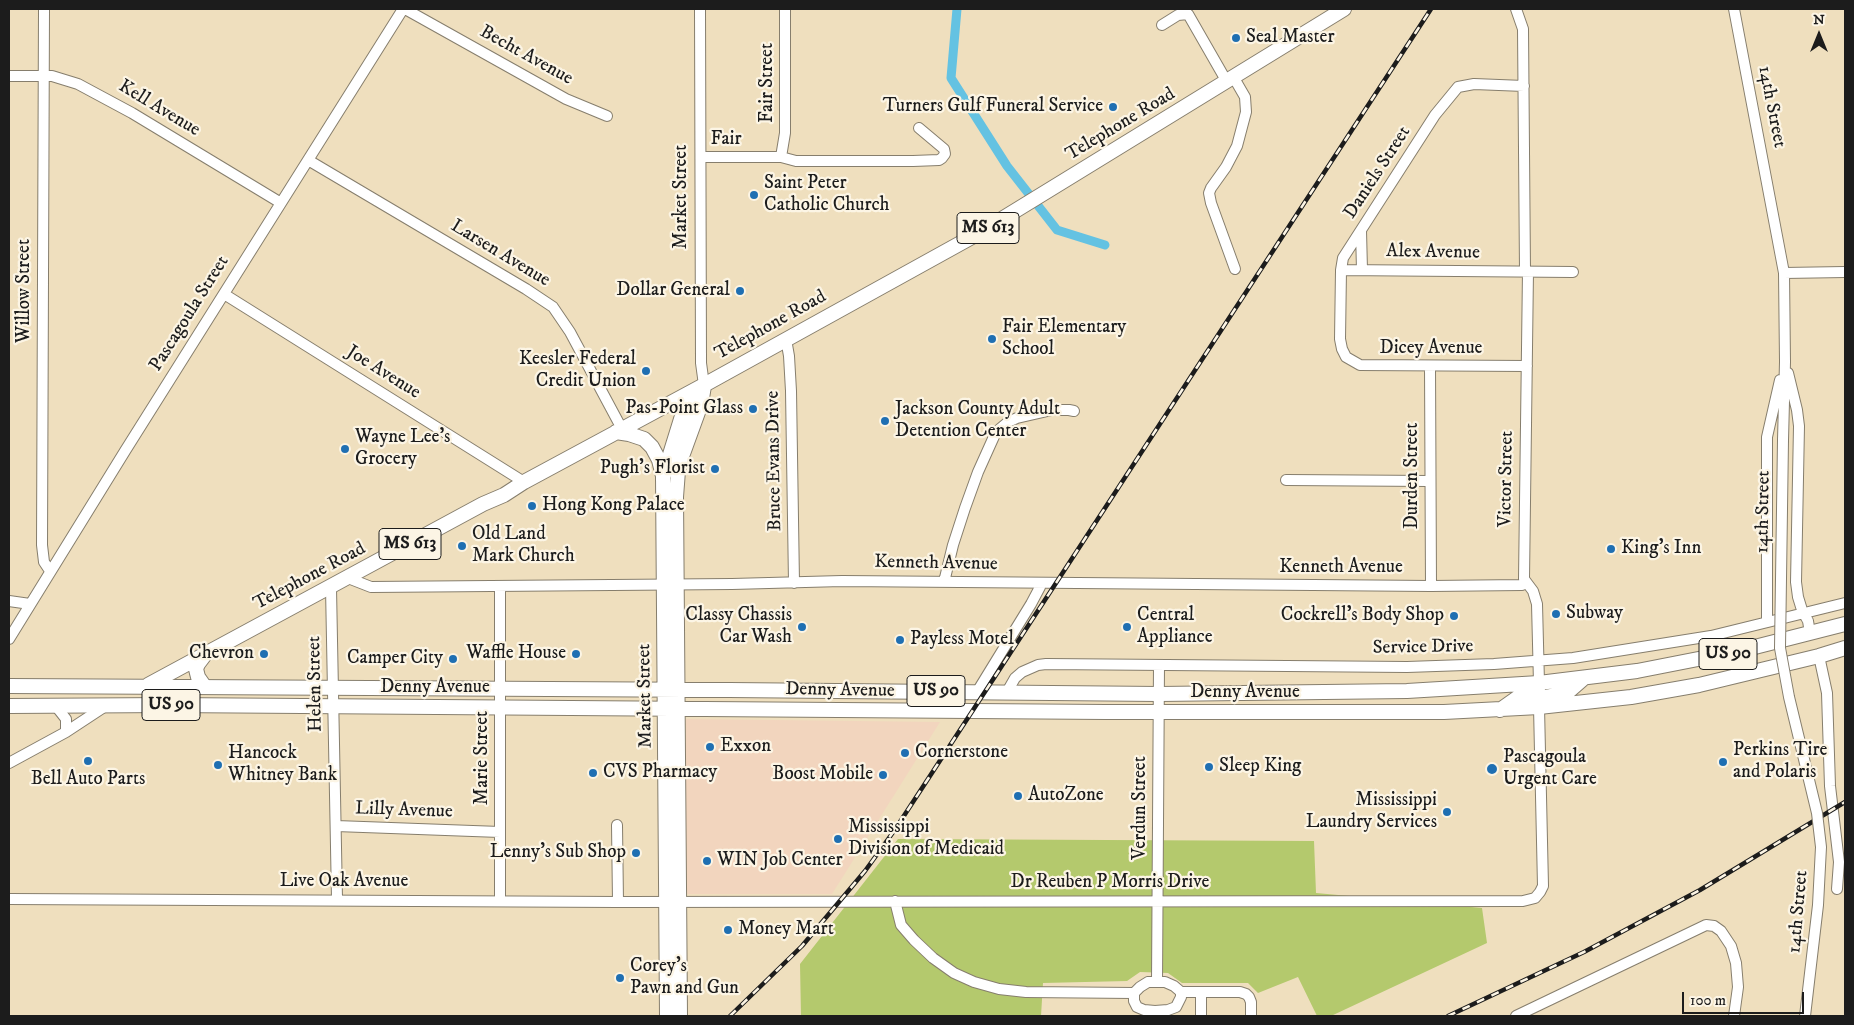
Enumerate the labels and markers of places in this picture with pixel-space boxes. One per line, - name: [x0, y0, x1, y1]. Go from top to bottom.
- place label: Seal Master: [1246, 27, 1334, 49]
- marker: Seal Master: [1230, 32, 1242, 44]
- place label: Turners Gulf Funeral Service: [883, 96, 1103, 118]
- marker: Turners Gulf Funeral Service: [1107, 101, 1119, 113]
- place label: Saint Peter Catholic Church: [764, 173, 890, 217]
- marker: Saint Peter Catholic Church: [748, 189, 760, 201]
- place label: Dollar General: [616, 280, 730, 302]
- marker: Dollar General: [734, 285, 746, 297]
- place label: Fair Elementary School: [1002, 317, 1126, 361]
- marker: Fair Elementary School: [986, 333, 998, 345]
- place label: Keesler Federal Credit Union: [519, 349, 636, 393]
- marker: Keesler Federal Credit Union: [640, 365, 652, 377]
- place label: Pas-Point Glass: [625, 398, 743, 420]
- place label: Jackson County Adult Detention Center: [895, 399, 1060, 443]
- marker: Pas-Point Glass: [747, 403, 759, 415]
- marker: Jackson County Adult Detention Center: [879, 415, 891, 427]
- place label: Wayne Lee's Grocery: [355, 427, 450, 471]
- marker: Wayne Lee's Grocery: [339, 443, 351, 455]
- place label: Pugh's Florist: [600, 458, 705, 480]
- marker: Pugh's Florist: [709, 463, 721, 475]
- place label: Hong Kong Palace: [542, 495, 685, 517]
- marker: Hong Kong Palace: [526, 500, 538, 512]
- place label: Old Land Mark Church: [472, 524, 575, 568]
- place label: King's Inn: [1621, 538, 1701, 560]
- marker: Old Land Mark Church: [456, 540, 468, 552]
- marker: King's Inn: [1605, 543, 1617, 555]
- place label: Subway: [1566, 603, 1623, 625]
- place label: Classy Chassis Car Wash: [685, 605, 792, 649]
- place label: Central Appliance: [1137, 605, 1213, 649]
- place label: Cockrell's Body Shop: [1281, 605, 1444, 627]
- marker: Subway: [1550, 608, 1562, 620]
- marker: Cockrell's Body Shop: [1448, 610, 1460, 622]
- marker: Classy Chassis Car Wash: [796, 621, 808, 633]
- marker: Central Appliance: [1121, 621, 1133, 633]
- place label: Payless Motel: [910, 629, 1014, 651]
- marker: Payless Motel: [894, 634, 906, 646]
- place label: Chevron: [189, 643, 254, 665]
- place label: Waffle House: [466, 643, 566, 665]
- marker: Chevron: [258, 648, 270, 660]
- place label: Camper City: [347, 648, 443, 670]
- marker: Waffle House: [570, 648, 582, 660]
- marker: Camper City: [447, 653, 459, 665]
- place label: Exxon: [720, 736, 771, 758]
- place label: Perkins Tire and Polaris: [1733, 740, 1827, 784]
- marker: Exxon: [704, 741, 716, 753]
- place label: Cornerstone: [915, 742, 1008, 764]
- place label: Hancock Whitney Bank: [228, 743, 337, 787]
- marker: Cornerstone: [899, 747, 911, 759]
- place label: Pascagoula Urgent Care: [1503, 747, 1597, 791]
- marker: Bell Auto Parts: [82, 755, 94, 767]
- place label: Sleep King: [1219, 756, 1301, 778]
- marker: Perkins Tire and Polaris: [1717, 756, 1729, 768]
- marker: Hancock Whitney Bank: [212, 759, 224, 771]
- marker: Sleep King: [1203, 761, 1215, 773]
- place label: CVS Pharmacy: [603, 762, 717, 784]
- marker: Pascagoula Urgent Care: [1485, 762, 1499, 776]
- place label: Boost Mobile: [772, 764, 873, 786]
- marker: CVS Pharmacy: [587, 767, 599, 779]
- place label: Bell Auto Parts: [31, 769, 145, 791]
- marker: Boost Mobile: [877, 769, 889, 781]
- place label: AutoZone: [1028, 785, 1104, 807]
- marker: AutoZone: [1012, 790, 1024, 802]
- place label: Mississippi Laundry Services: [1306, 790, 1437, 834]
- marker: Mississippi Laundry Services: [1441, 806, 1453, 818]
- place label: Mississippi Division of Medicaid: [848, 817, 1004, 861]
- marker: Mississippi Division of Medicaid: [832, 833, 844, 845]
- place label: Lenny's Sub Shop: [490, 842, 626, 864]
- marker: Lenny's Sub Shop: [630, 847, 642, 859]
- place label: WIN Job Center: [717, 850, 843, 872]
- marker: WIN Job Center: [701, 855, 713, 867]
- place label: Money Mart: [738, 919, 834, 941]
- marker: Money Mart: [722, 924, 734, 936]
- place label: Corey's Pawn and Gun: [630, 956, 739, 1000]
- marker: Corey's Pawn and Gun: [614, 972, 626, 984]

